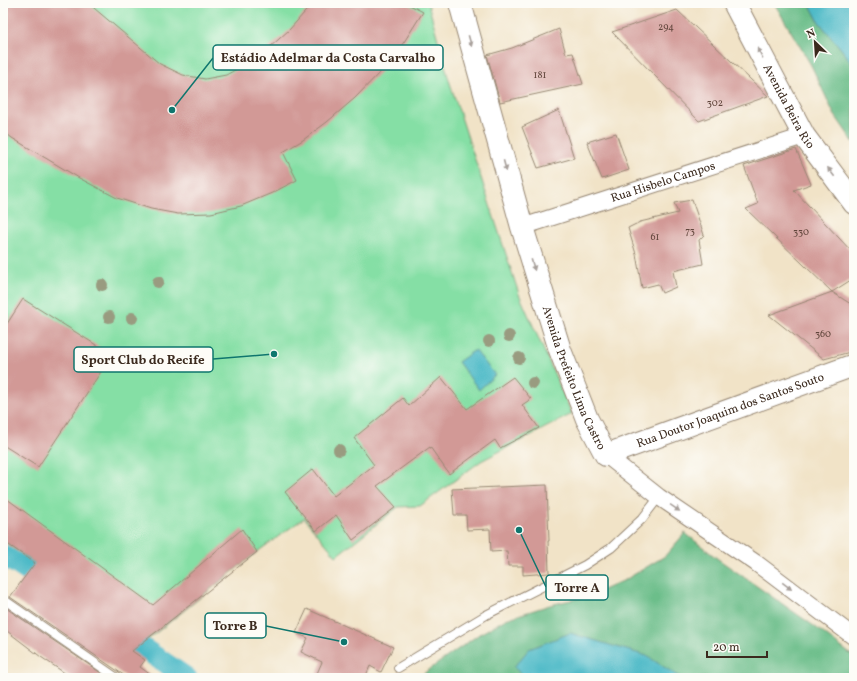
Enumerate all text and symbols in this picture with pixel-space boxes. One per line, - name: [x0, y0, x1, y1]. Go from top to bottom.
- house number: 294: [658, 20, 674, 34]
- north arrow: [795, 22, 835, 62]
- text: N: [805, 26, 818, 43]
- one-way arrow: [467, 35, 473, 47]
- callout: Estádio Adelmar da Costa Carvalho: [213, 45, 443, 70]
- one-way arrow: [757, 47, 763, 58]
- text: Estádio Adelmar da Costa Carvalho: [221, 50, 435, 68]
- street label: Avenida Beira Rio: [759, 62, 818, 152]
- house number: 181: [534, 68, 547, 82]
- house number: 302: [707, 96, 723, 110]
- street label: Rua Hisbelo Campos: [609, 158, 717, 207]
- one-way arrow: [502, 160, 508, 172]
- one-way arrow: [826, 166, 835, 177]
- house number: 73: [685, 224, 695, 238]
- house number: 330: [793, 225, 809, 239]
- house number: 61: [651, 230, 660, 244]
- one-way arrow: [530, 259, 536, 271]
- street label: Avenida Prefeito Lima Castro: [538, 304, 609, 453]
- house number: 360: [815, 327, 831, 341]
- callout: Sport Club do Recife: [74, 347, 213, 372]
- text: Sport Club do Recife: [81, 352, 205, 370]
- street label: Rua Doutor Joaquim dos Santos Souto: [634, 370, 826, 452]
- one-way arrow: [670, 504, 680, 512]
- callout: Torre A: [546, 575, 608, 600]
- text: Torre A: [554, 580, 601, 598]
- one-way arrow: [781, 582, 792, 590]
- callout: Torre B: [205, 613, 266, 638]
- text: Torre B: [212, 618, 258, 636]
- scale bar: [707, 633, 767, 659]
- text: 20 m: [713, 640, 740, 656]

